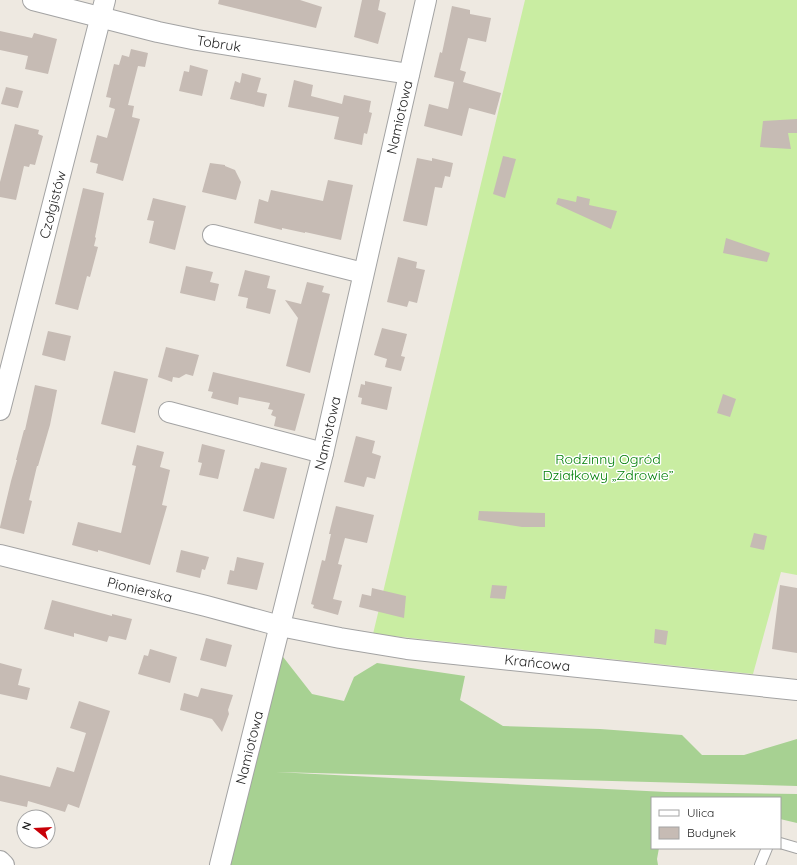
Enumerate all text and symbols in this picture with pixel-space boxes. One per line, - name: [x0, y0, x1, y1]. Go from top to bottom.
- street label: Tobruk: [195, 31, 242, 56]
- street label: Namiotowa: [382, 79, 416, 156]
- street label: Czołgistów: [35, 168, 70, 241]
- street label: Namiotowa: [310, 395, 345, 472]
- park label: Rodzinny Ogród Działkowy „Zdrowie”: [542, 450, 674, 484]
- street label: Pionierska: [105, 573, 174, 606]
- street label: Krańcowa: [504, 650, 571, 675]
- street label: Namiotowa: [231, 709, 267, 786]
- legend: [651, 797, 781, 849]
- text: Ulica: [687, 805, 714, 820]
- north arrow: [16, 809, 56, 849]
- text: N: [19, 820, 34, 832]
- text: Budynek: [687, 825, 736, 840]

